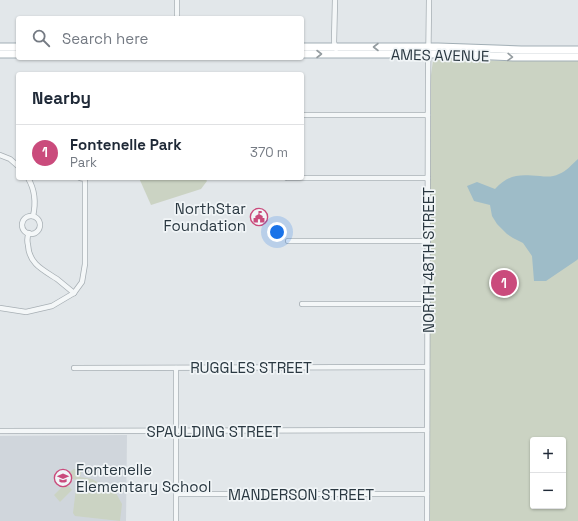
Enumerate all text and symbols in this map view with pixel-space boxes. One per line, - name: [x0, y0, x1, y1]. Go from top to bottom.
- search box: [16, 16, 304, 60]
- icon: search: [30, 27, 52, 49]
- text: Search here: [62, 29, 148, 48]
- one-way arrow: [373, 43, 379, 51]
- street label: AMES AVENUE: [391, 45, 489, 65]
- one-way arrow: [316, 50, 322, 58]
- one-way arrow: [507, 53, 513, 61]
- text: Nearby: [32, 87, 91, 109]
- text: Fontenelle Park: [70, 135, 182, 154]
- text: 1: [42, 144, 48, 161]
- text: 370 m: [250, 144, 288, 161]
- text: Park: [70, 154, 97, 171]
- street label: NORTH 48TH STREET: [419, 187, 438, 333]
- place label: NorthStar Foundation: [163, 199, 246, 235]
- public building icon: NorthStar Foundation: [249, 207, 269, 227]
- your location: [267, 222, 287, 242]
- pin: 1: [491, 268, 517, 298]
- street label: RUGGLES STREET: [190, 358, 312, 377]
- street label: SPAULDING STREET: [147, 422, 282, 441]
- map controls: [530, 437, 566, 509]
- button: +: [530, 437, 566, 473]
- place label: Fontenelle Elementary School: [76, 460, 212, 496]
- school or university icon: Fontenelle Elementary School: [53, 468, 73, 488]
- button: −: [530, 473, 566, 509]
- street label: MANDERSON STREET: [228, 485, 374, 504]

